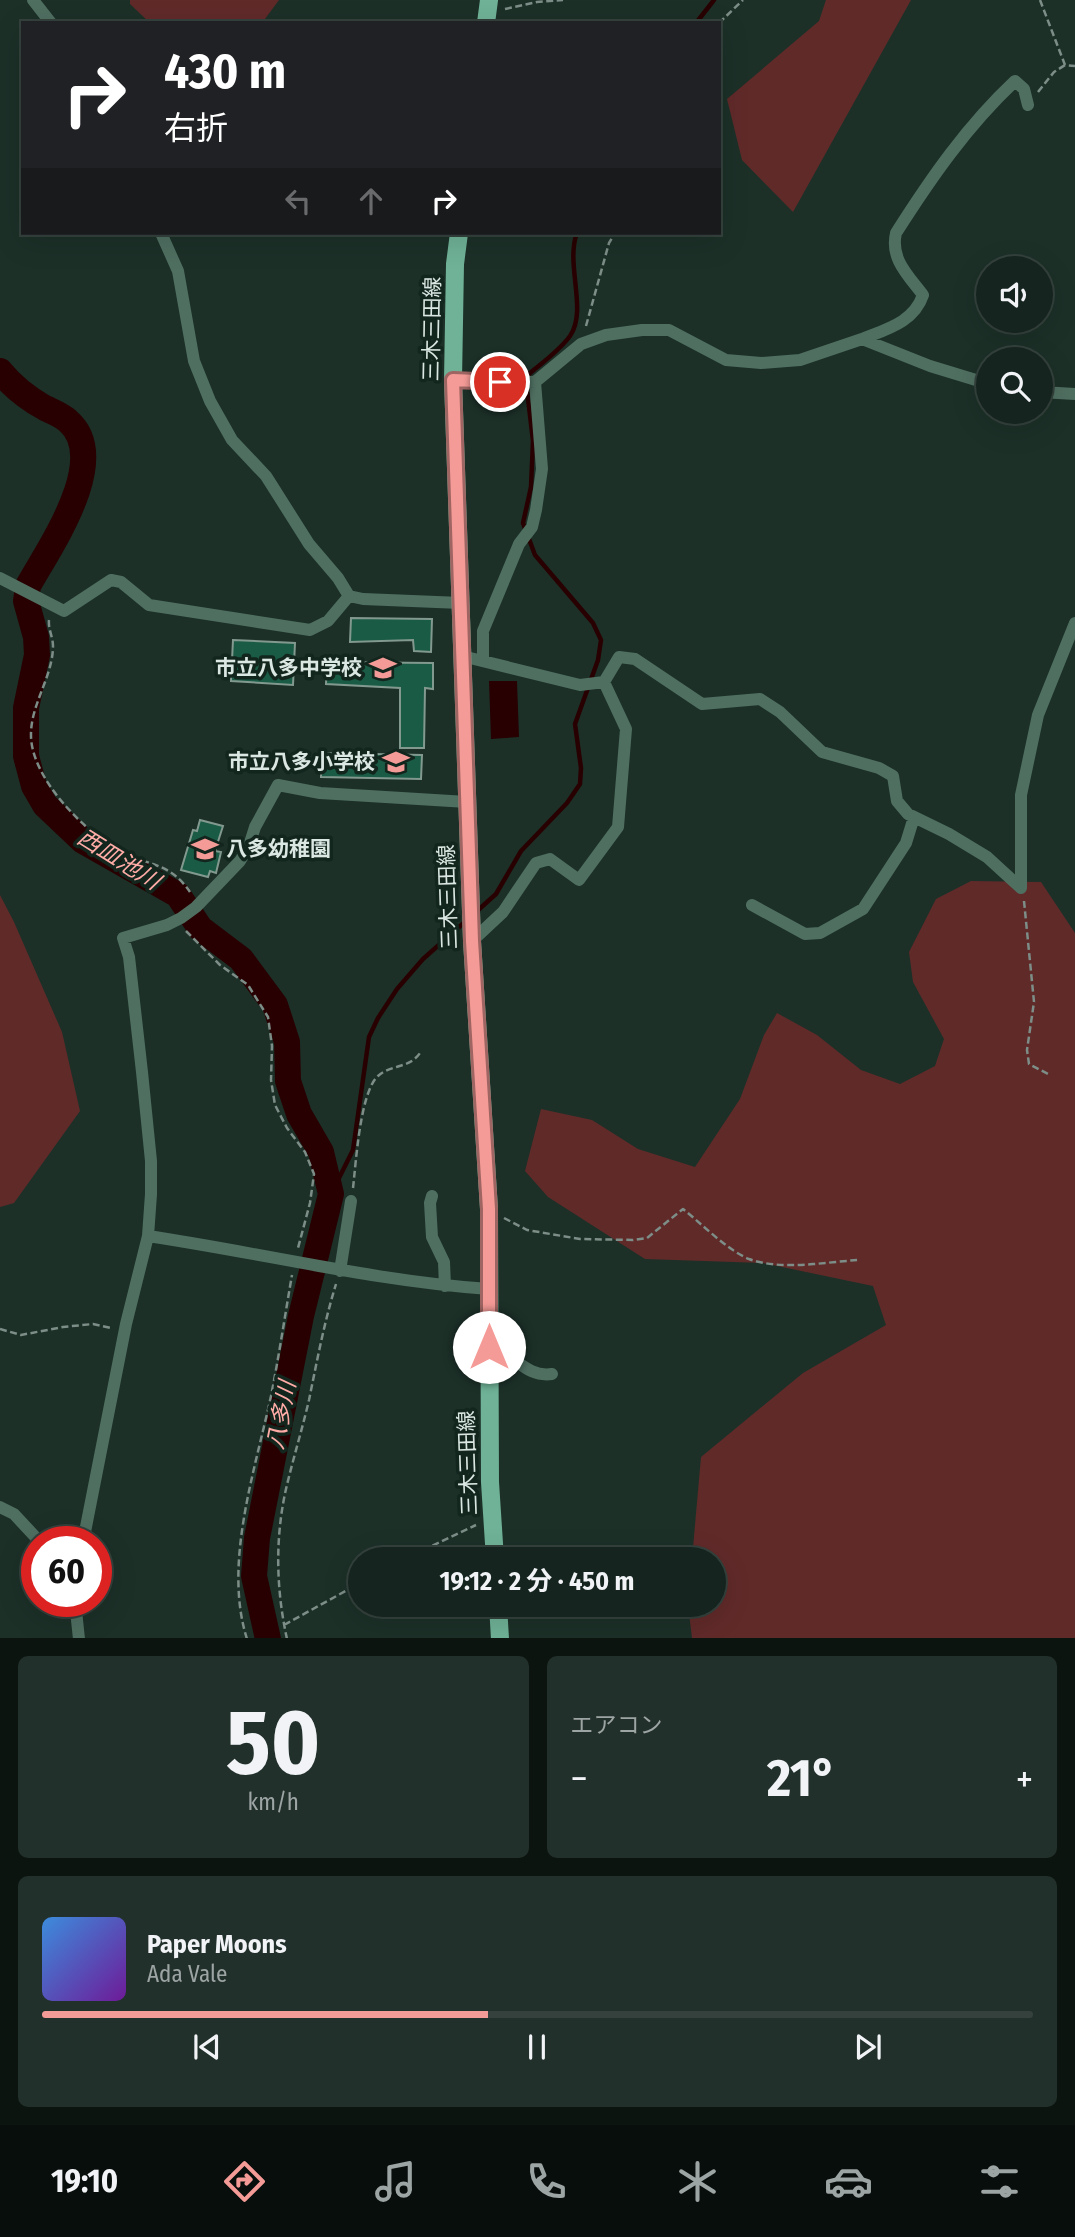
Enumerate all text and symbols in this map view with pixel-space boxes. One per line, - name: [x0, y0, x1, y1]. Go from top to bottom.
- text: 430 m: [164, 42, 286, 101]
- icon: right: [49, 49, 140, 140]
- text: 右折: [164, 109, 228, 147]
- icon: left: [279, 182, 317, 220]
- icon: ahead: [352, 182, 390, 220]
- icon: right: [425, 182, 463, 220]
- map controls: [976, 256, 1053, 424]
- button: sound: [976, 256, 1053, 333]
- street label: 三木三田線: [418, 276, 446, 382]
- button: search: [976, 347, 1053, 424]
- pin: [470, 352, 530, 412]
- icon: arrive: [481, 363, 519, 401]
- school or university icon: 市立八多中学校: [368, 653, 398, 683]
- place label: 市立八多中学校: [215, 655, 362, 681]
- school or university icon: 市立八多小学校: [381, 747, 411, 777]
- place label: 市立八多小学校: [228, 749, 375, 775]
- water label: 西皿池川: [73, 823, 168, 897]
- school or university icon: 八多幼稚園: [190, 834, 220, 864]
- place label: 八多幼稚園: [226, 836, 331, 862]
- street label: 三木三田線: [433, 844, 463, 950]
- position arrow: [452, 1310, 526, 1384]
- water label: 八多川: [261, 1376, 302, 1452]
- street label: 三木三田線: [453, 1410, 483, 1516]
- speed limit sign: 60: [21, 1526, 112, 1617]
- text: 19:12 · 2 分 · 450 m: [440, 1566, 634, 1597]
- text: 50: [226, 1688, 320, 1797]
- text: エアコン: [571, 1711, 663, 1739]
- text: 21°: [767, 1747, 836, 1810]
- text: −: [571, 1756, 588, 1802]
- text: +: [1016, 1756, 1033, 1802]
- text: km/h: [248, 1788, 299, 1816]
- text: Paper Moons: [147, 1929, 287, 1960]
- text: Ada Vale: [147, 1960, 227, 1988]
- icon: previous: [188, 2028, 226, 2066]
- icon: pause: [518, 2028, 556, 2066]
- icon: next: [849, 2028, 887, 2066]
- icon: directions: [220, 2157, 269, 2206]
- icon: music: [371, 2157, 420, 2206]
- icon: phone: [522, 2157, 571, 2206]
- icon: climate: [673, 2157, 722, 2206]
- icon: car: [824, 2157, 873, 2206]
- icon: filters: [975, 2157, 1024, 2206]
- text: 19:10: [51, 2162, 118, 2200]

